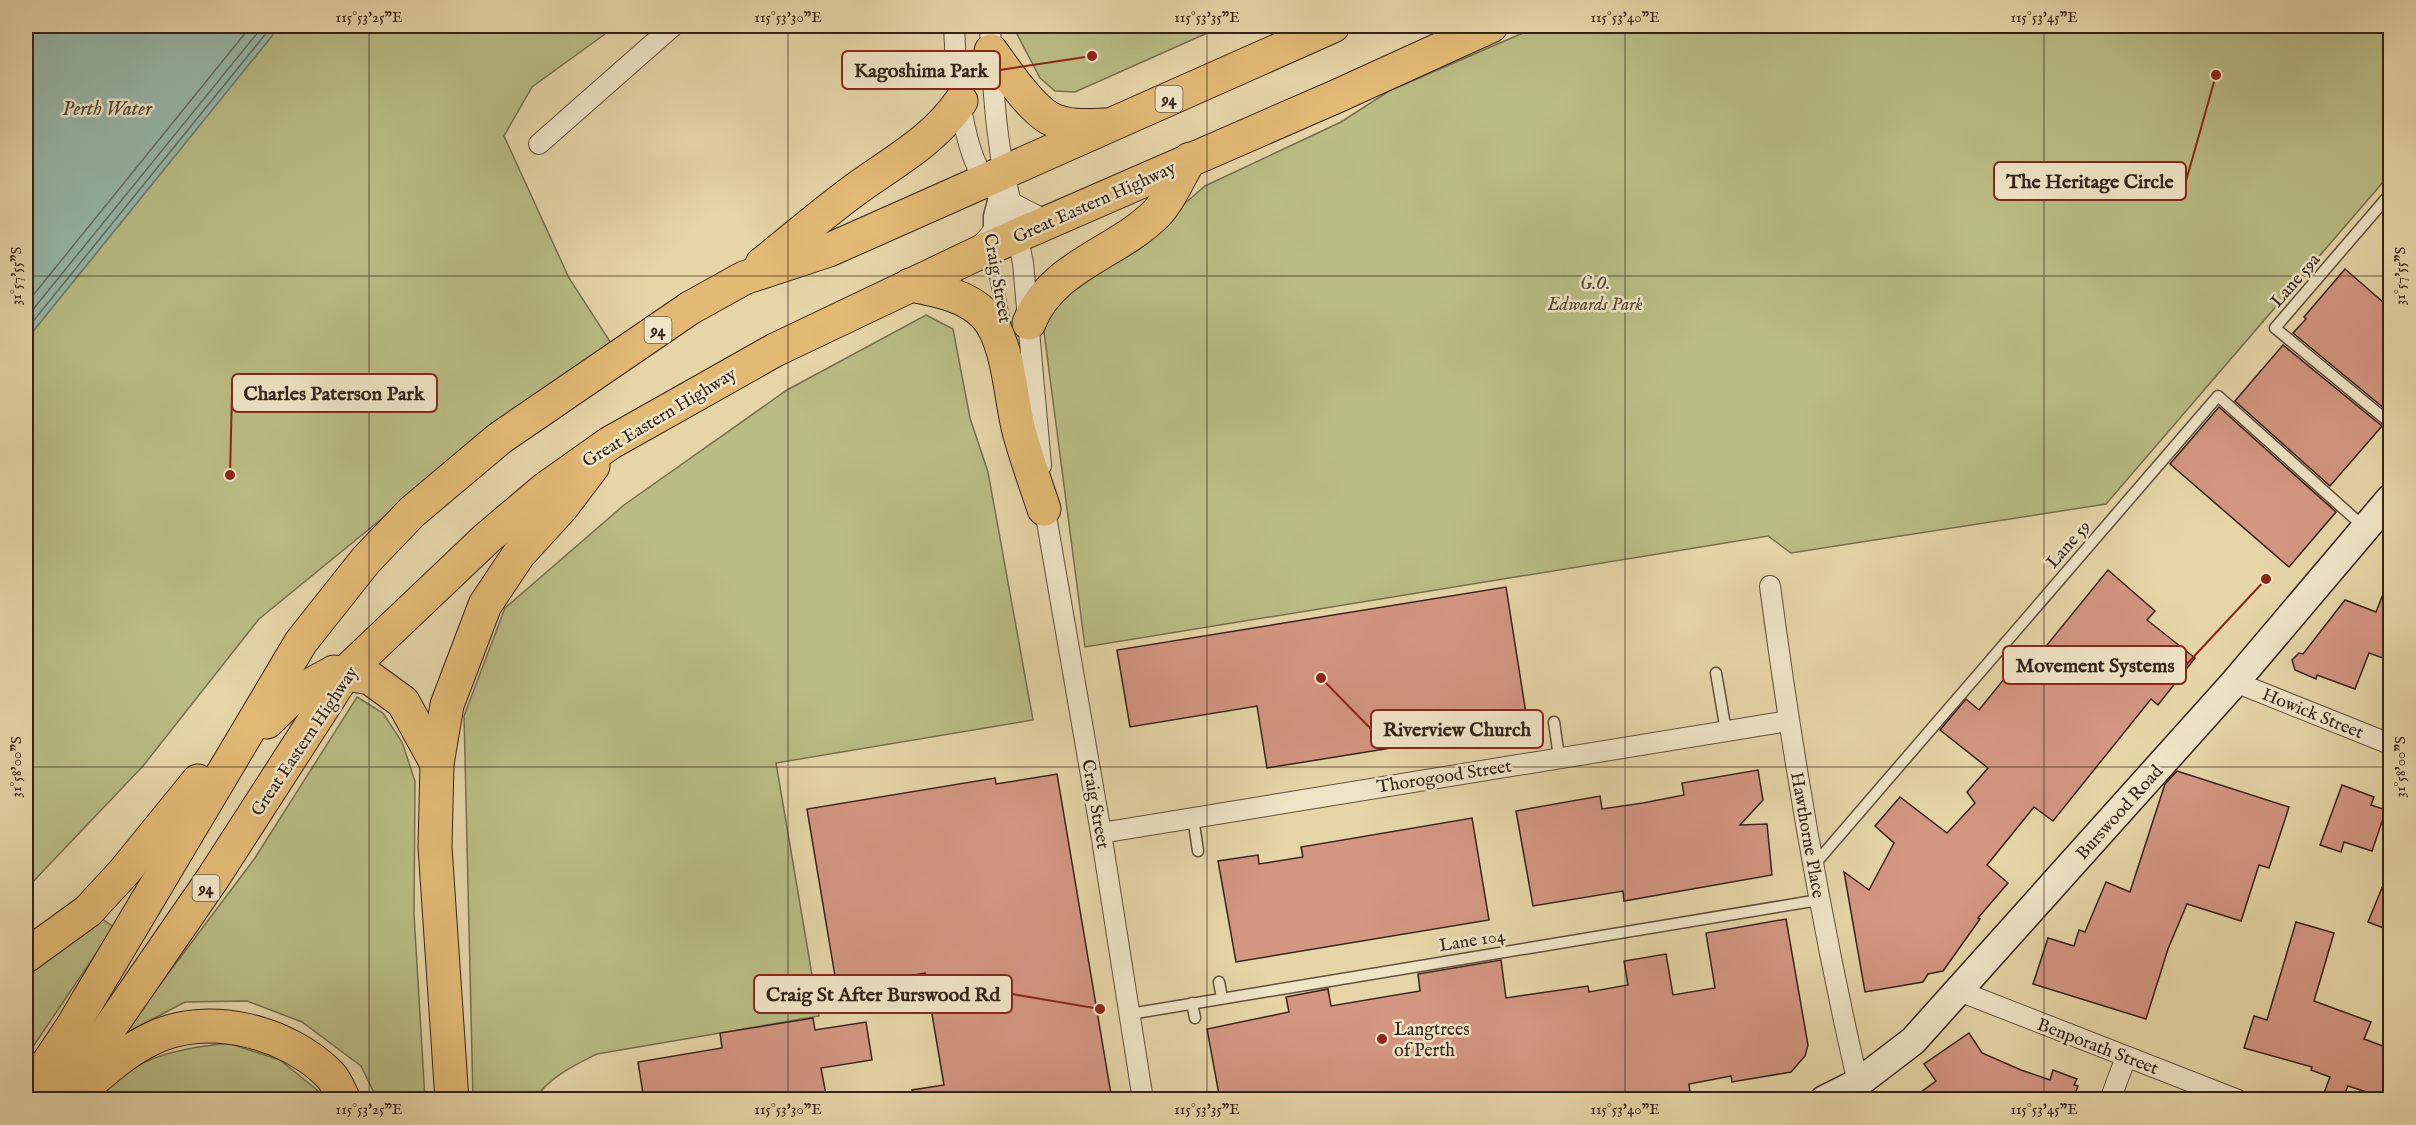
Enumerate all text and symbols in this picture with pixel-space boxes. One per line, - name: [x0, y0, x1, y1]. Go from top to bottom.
- text: 115°53'25"E: [336, 8, 402, 27]
- text: 115°53'30"E: [754, 8, 822, 27]
- text: 115°53'35"E: [1174, 8, 1240, 27]
- text: 115°53'40"E: [1590, 8, 1660, 27]
- text: 115°53'45"E: [2010, 8, 2078, 27]
- callout: Kagoshima Park: [842, 51, 1000, 89]
- text: Kagoshima Park: [854, 59, 989, 84]
- road number: 94: [1156, 86, 1182, 112]
- water label: Perth Water: [62, 97, 153, 122]
- street label: Great Eastern Highway: [1010, 157, 1180, 250]
- callout: The Heritage Circle: [1994, 162, 2186, 200]
- text: The Heritage Circle: [2005, 170, 2175, 195]
- street label: Craig Street: [977, 232, 1016, 325]
- text: 31°57'55"S: [7, 247, 26, 305]
- text: 31°57'55"S: [2391, 247, 2410, 305]
- street label: Lane 59a: [2266, 249, 2326, 313]
- park label: G.O. Edwards Park: [1547, 273, 1642, 317]
- road number: 94: [644, 317, 672, 343]
- street label: Great Eastern Highway: [578, 363, 741, 473]
- callout: Charles Paterson Park: [232, 374, 437, 412]
- text: Charles Paterson Park: [243, 382, 426, 407]
- street label: Lane 59: [2042, 516, 2096, 574]
- callout: Movement Systems: [2003, 646, 2186, 684]
- text: Movement Systems: [2016, 654, 2174, 679]
- street label: Great Eastern Highway: [247, 662, 364, 821]
- street label: Howick Street: [2258, 684, 2366, 745]
- callout: Riverview Church: [1371, 710, 1543, 748]
- text: Riverview Church: [1383, 718, 1531, 743]
- text: 31°58'00"S: [7, 736, 26, 798]
- text: 31°58'00"S: [2391, 736, 2410, 798]
- street label: Thorogood Street: [1375, 755, 1513, 799]
- street label: Craig Street: [1075, 758, 1114, 851]
- street label: Burswood Road: [2072, 761, 2169, 865]
- street label: Hawthorne Place: [1784, 770, 1829, 900]
- road number: 94: [192, 875, 220, 901]
- street label: Lane 104: [1438, 925, 1507, 958]
- callout: Craig St After Burswood Rd: [754, 975, 1012, 1013]
- text: Craig St After Burswood Rd: [766, 983, 1001, 1008]
- street label: Benporath Street: [2034, 1014, 2161, 1081]
- place label: Langtrees of Perth: [1394, 1019, 1470, 1063]
- marker: Langtrees of Perth: [1375, 1032, 1389, 1046]
- text: 115°53'25"E: [336, 1100, 402, 1119]
- text: 115°53'30"E: [754, 1100, 822, 1119]
- text: 115°53'35"E: [1174, 1100, 1240, 1119]
- text: 115°53'40"E: [1590, 1100, 1660, 1119]
- text: 115°53'45"E: [2010, 1100, 2078, 1119]

